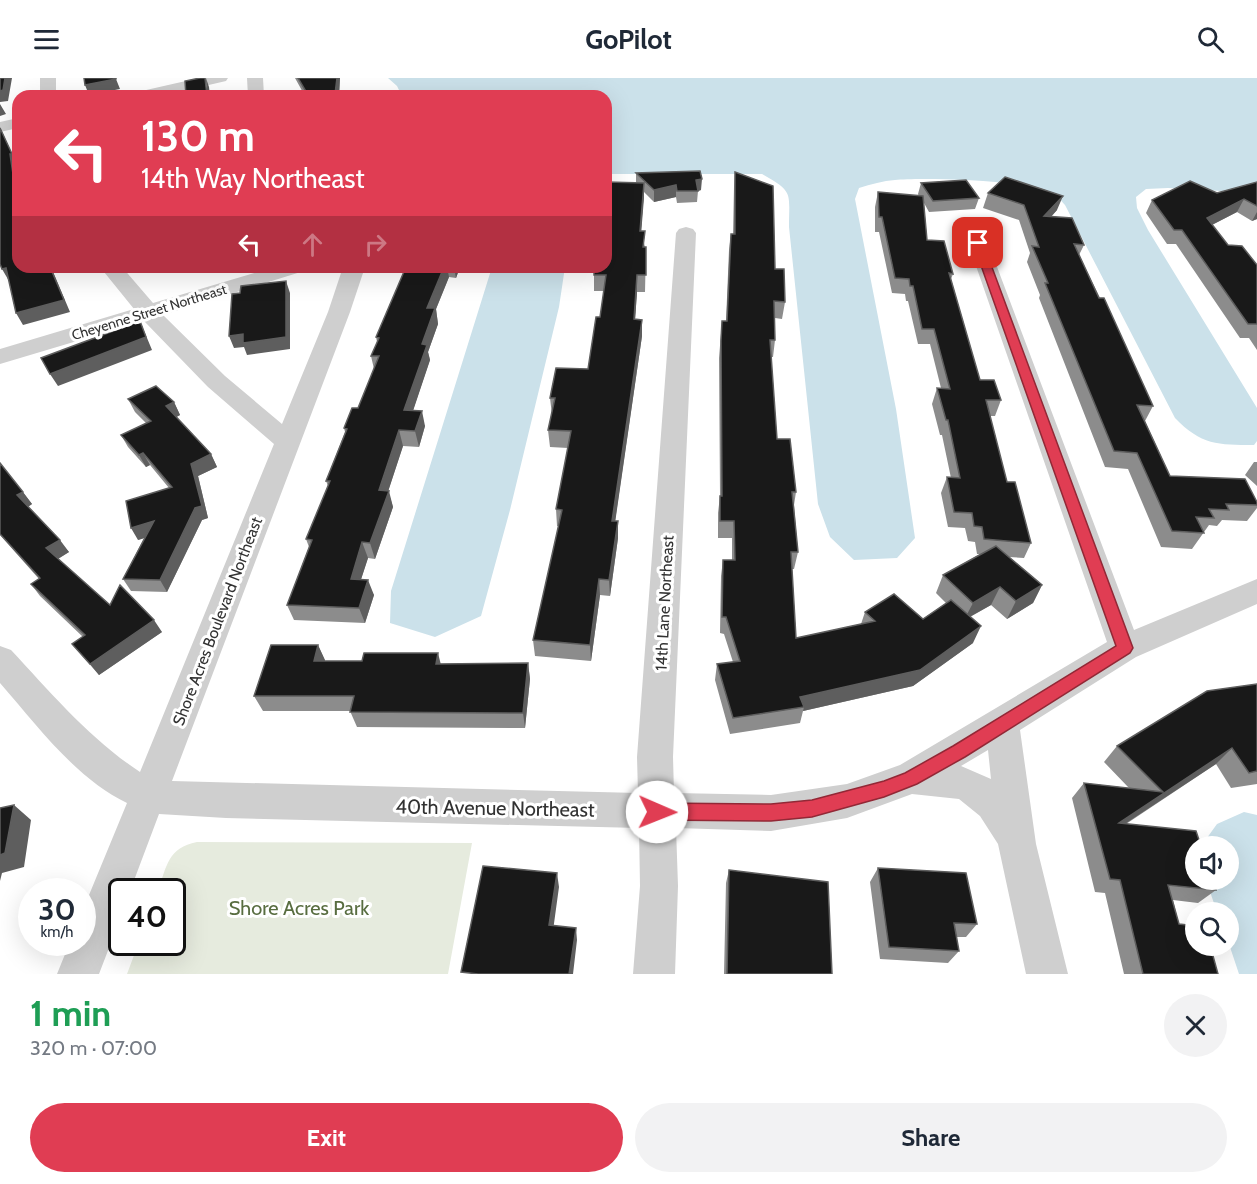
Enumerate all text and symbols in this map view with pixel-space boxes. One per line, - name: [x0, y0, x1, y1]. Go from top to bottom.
- icon: menu: [30, 23, 63, 56]
- text: GoPilot: [585, 23, 672, 56]
- icon: search: [1194, 23, 1227, 56]
- text: 130 m: [141, 110, 255, 162]
- icon: left: [42, 114, 120, 192]
- text: 14th Way Northeast: [141, 162, 365, 195]
- pin: [952, 217, 1003, 268]
- icon: arrive: [961, 226, 994, 259]
- icon: left: [233, 228, 266, 261]
- icon: ahead: [296, 228, 329, 261]
- icon: right: [359, 228, 392, 261]
- street label: Cheyenne Street Northeast: [69, 280, 229, 344]
- street label: Shore Acres Boulevard Northeast: [169, 514, 266, 728]
- street label: 14th Lane Northeast: [651, 534, 678, 671]
- position arrow: [625, 780, 689, 844]
- street label: 40th Avenue Northeast: [395, 794, 595, 822]
- map controls: [1185, 836, 1239, 956]
- button: sound: [1185, 836, 1239, 890]
- speed limit sign: 40: [108, 878, 186, 956]
- text: 30: [38, 891, 76, 928]
- park label: Shore Acres Park: [229, 896, 369, 920]
- button: search: [1185, 902, 1239, 956]
- text: km/h: [41, 923, 73, 941]
- text: 1 min: [30, 991, 111, 1035]
- button: close: [1164, 994, 1227, 1057]
- text: 320 m · 07:00: [30, 1036, 157, 1060]
- button: Exit: [30, 1103, 623, 1172]
- button: Share: [635, 1103, 1227, 1172]

